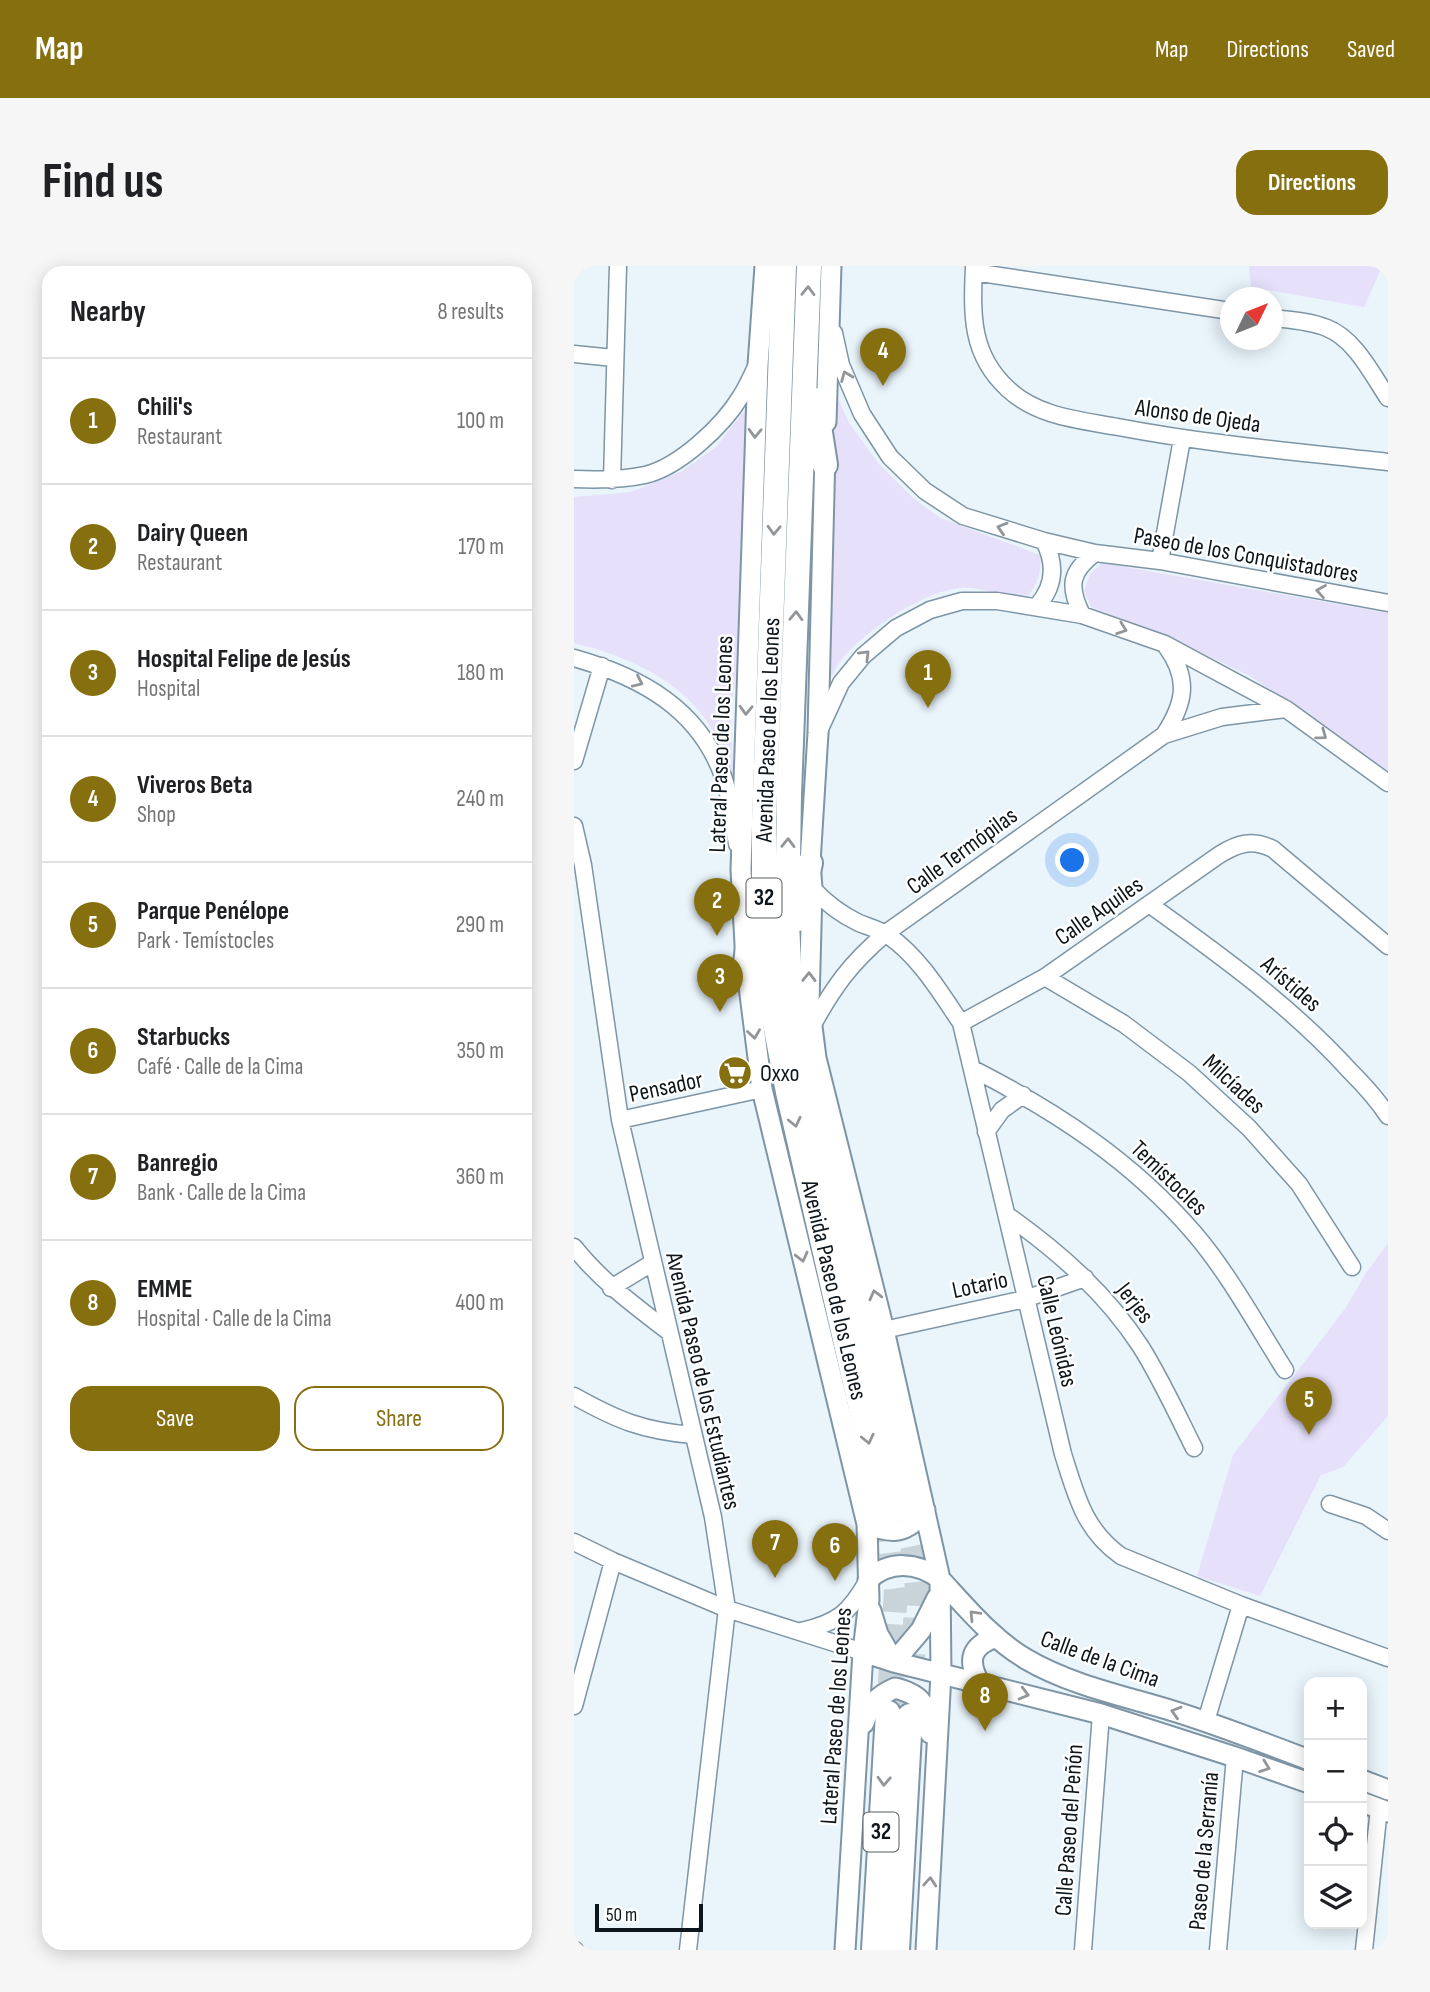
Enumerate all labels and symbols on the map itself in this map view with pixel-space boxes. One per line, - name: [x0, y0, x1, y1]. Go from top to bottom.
- one-way arrow: [800, 285, 816, 296]
- north arrow: [1220, 287, 1283, 350]
- pin: 4: [860, 328, 906, 386]
- one-way arrow: [840, 371, 854, 383]
- street label: Alonso de Ojeda: [1133, 393, 1262, 439]
- one-way arrow: [748, 428, 763, 439]
- one-way arrow: [996, 521, 1008, 536]
- street label: Paseo de los Conquistadores: [1132, 521, 1360, 589]
- one-way arrow: [766, 525, 781, 536]
- one-way arrow: [1315, 584, 1327, 599]
- one-way arrow: [788, 610, 803, 621]
- street label: Avenida Paseo de los Leones: [750, 617, 786, 844]
- one-way arrow: [1116, 621, 1128, 635]
- street label: Lateral Paseo de los Leones: [703, 635, 739, 853]
- one-way arrow: [857, 650, 870, 663]
- pin: 1: [905, 650, 951, 708]
- one-way arrow: [631, 674, 643, 688]
- one-way arrow: [739, 704, 754, 715]
- one-way arrow: [1314, 727, 1327, 739]
- street label: Calle Termópilas: [901, 801, 1023, 901]
- one-way arrow: [780, 838, 796, 848]
- your location: [1055, 843, 1089, 877]
- street label: Calle Aquiles: [1049, 870, 1149, 952]
- pin: 2: [694, 878, 740, 936]
- road number: 32: [746, 878, 782, 918]
- street label: Arístides: [1254, 949, 1327, 1018]
- pin: 3: [697, 954, 743, 1012]
- one-way arrow: [802, 971, 817, 982]
- one-way arrow: [746, 1028, 761, 1040]
- street label: Milcíades: [1197, 1048, 1271, 1120]
- supermarket icon: Oxxo: [716, 1054, 754, 1092]
- place label: Oxxo: [760, 1059, 799, 1088]
- street label: Pensador: [626, 1065, 706, 1109]
- one-way arrow: [787, 1116, 801, 1128]
- street label: Temístocles: [1125, 1134, 1213, 1222]
- street label: Avenida Paseo de los Leones: [794, 1176, 873, 1403]
- street label: Avenida Paseo de los Estudiantes: [659, 1248, 747, 1513]
- one-way arrow: [794, 1250, 808, 1262]
- street label: Lotario: [949, 1265, 1011, 1305]
- street label: Calle Leónidas: [1030, 1272, 1084, 1390]
- street label: Jerjes: [1109, 1276, 1160, 1329]
- one-way arrow: [869, 1289, 883, 1301]
- pin: 5: [1286, 1377, 1332, 1435]
- one-way arrow: [860, 1433, 874, 1445]
- pin: 7: [752, 1520, 798, 1578]
- pin: 6: [812, 1523, 858, 1581]
- street label: Lateral Paseo de los Leones: [814, 1607, 858, 1825]
- one-way arrow: [970, 1610, 983, 1623]
- street label: Calle de la Cima: [1036, 1624, 1164, 1694]
- pin: 8: [962, 1673, 1008, 1731]
- one-way arrow: [1018, 1686, 1030, 1700]
- one-way arrow: [1170, 1706, 1183, 1720]
- street label: Calle Paseo del Peñón: [1049, 1743, 1089, 1917]
- one-way arrow: [1258, 1759, 1270, 1773]
- street label: Paseo de la Serranía: [1183, 1771, 1225, 1931]
- one-way arrow: [877, 1776, 892, 1787]
- road number: 32: [864, 1812, 898, 1852]
- one-way arrow: [922, 1876, 937, 1887]
- scale bar: [595, 1901, 704, 1933]

